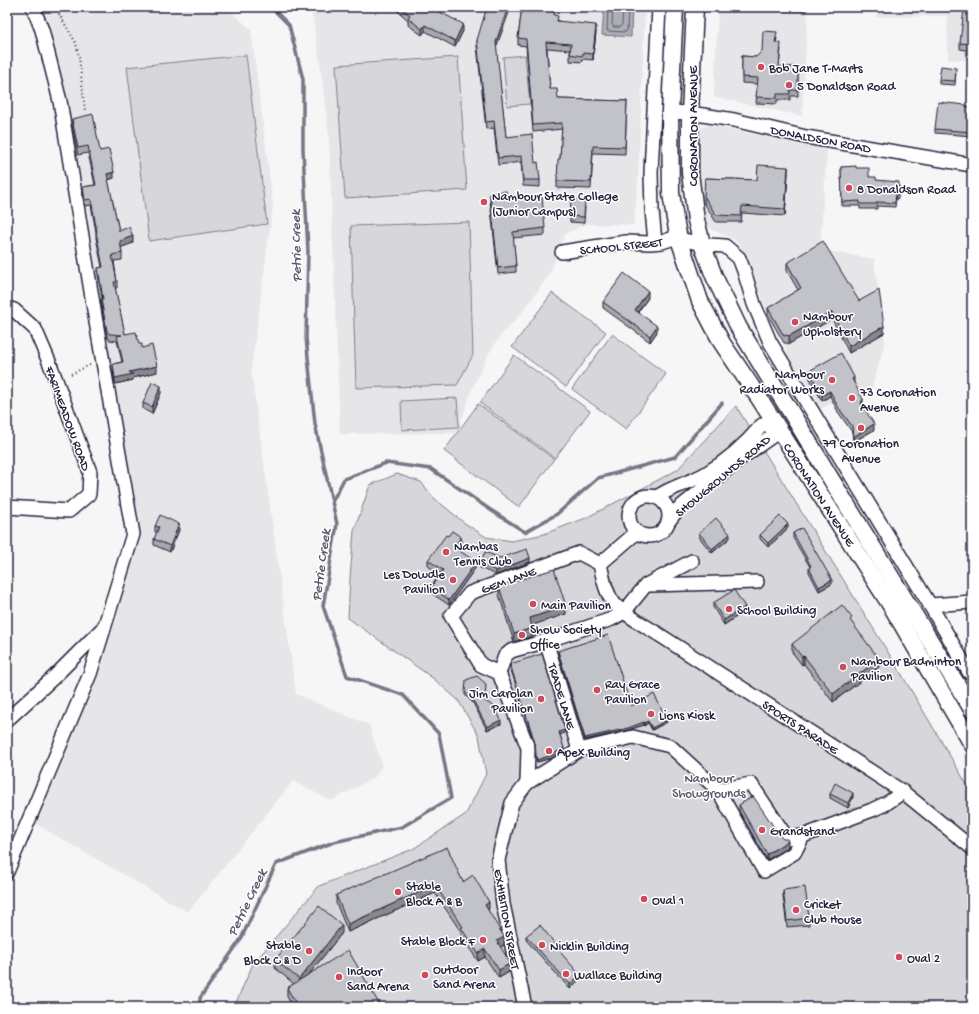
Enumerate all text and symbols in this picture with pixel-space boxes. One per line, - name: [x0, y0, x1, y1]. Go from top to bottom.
- marker: Bob Jane T-Marts: [756, 62, 766, 72]
- place label: Bob Jane T-Marts: [768, 62, 864, 77]
- street label: CORONATION AVENUE: [687, 65, 702, 186]
- marker: 5 Donaldson Road: [784, 80, 794, 90]
- place label: 5 Donaldson Road: [797, 80, 897, 95]
- street label: DONALDSON ROAD: [768, 123, 872, 158]
- marker: 8 Donaldson Road: [844, 183, 854, 193]
- place label: 8 Donaldson Road: [857, 183, 957, 198]
- place label: Nambour State College (Junior Campus): [492, 190, 619, 220]
- marker: Nambour State College (Junior Campus): [479, 197, 489, 207]
- water label: Petrie Creek: [288, 208, 307, 282]
- street label: SCHOOL STREET: [579, 236, 664, 259]
- place label: Nambour Upholstery: [803, 310, 862, 340]
- marker: Nambour Upholstery: [790, 317, 800, 327]
- street label: FARIMEADOW ROAD: [40, 364, 93, 474]
- place label: Nambour Radiator Works: [740, 368, 825, 398]
- marker: Nambour Radiator Works: [827, 375, 837, 385]
- place label: 73 Coronation Avenue: [859, 386, 937, 416]
- marker: 73 Coronation Avenue: [847, 393, 857, 403]
- marker: 79 Coronation Avenue: [856, 423, 866, 433]
- street label: SHOWGROUNDS ROAD: [673, 432, 775, 521]
- place label: 79 Coronation Avenue: [822, 437, 900, 467]
- street label: CORONATION AVENUE: [779, 441, 857, 551]
- water label: Petrie Creek: [309, 527, 336, 602]
- place label: Nambas Tennis Club: [453, 540, 512, 570]
- marker: Nambas Tennis Club: [441, 547, 451, 557]
- street label: GEM LANE: [479, 564, 539, 598]
- place label: Les Dowdle Pavilion: [383, 568, 446, 598]
- marker: Les Dowdle Pavilion: [448, 575, 458, 585]
- marker: Main Pavilion: [528, 599, 538, 609]
- place label: Main Pavilion: [541, 599, 612, 614]
- marker: School Building: [724, 604, 734, 614]
- place label: School Building: [737, 604, 816, 619]
- place label: Show Society Office: [530, 623, 602, 653]
- marker: Show Society Office: [517, 630, 527, 640]
- place label: Nambour Badminton Pavilion: [850, 655, 962, 685]
- street label: TRADE LANE: [543, 661, 578, 732]
- marker: Nambour Badminton Pavilion: [838, 662, 848, 672]
- place label: Ray Grace Pavilion: [604, 678, 660, 708]
- marker: Ray Grace Pavilion: [592, 685, 602, 695]
- place label: Jim Carolan Pavilion: [469, 687, 534, 717]
- marker: Jim Carolan Pavilion: [536, 694, 546, 704]
- street label: SPORTS PARADE: [759, 698, 841, 759]
- marker: Lions Kiosk: [646, 709, 656, 719]
- place label: Lions Kiosk: [659, 709, 716, 724]
- marker: Apex Building: [544, 746, 554, 756]
- place label: Apex Building: [557, 746, 630, 761]
- park label: Nambour Showgrounds: [672, 772, 747, 802]
- marker: Grandstand: [757, 825, 767, 835]
- place label: Grandstand: [770, 825, 836, 840]
- water label: Petrie Creek: [225, 865, 273, 939]
- street label: EXHIBITION STREET: [489, 868, 522, 972]
- place label: Stable Block A & B: [405, 880, 462, 910]
- marker: Stable Block A & B: [393, 887, 403, 897]
- marker: Oval 1: [639, 894, 649, 904]
- place label: Oval 1: [652, 894, 684, 909]
- place label: Cricket Club House: [804, 898, 862, 928]
- marker: Cricket Club House: [791, 905, 801, 915]
- place label: Stable Block F: [401, 935, 476, 950]
- marker: Stable Block F: [478, 935, 488, 945]
- place label: Stable Block C & D: [243, 939, 302, 969]
- marker: Nicklin Building: [537, 940, 547, 950]
- place label: Nicklin Building: [550, 940, 629, 955]
- marker: Stable Block C & D: [304, 946, 314, 956]
- marker: Oval 2: [894, 952, 904, 962]
- place label: Oval 2: [907, 952, 941, 967]
- place label: Outdoor Sand Arena: [433, 963, 496, 993]
- place label: Indoor Sand Arena: [347, 965, 410, 995]
- marker: Wallace Building: [561, 969, 571, 979]
- place label: Wallace Building: [574, 969, 662, 984]
- marker: Outdoor Sand Arena: [420, 970, 430, 980]
- marker: Indoor Sand Arena: [334, 972, 344, 982]

